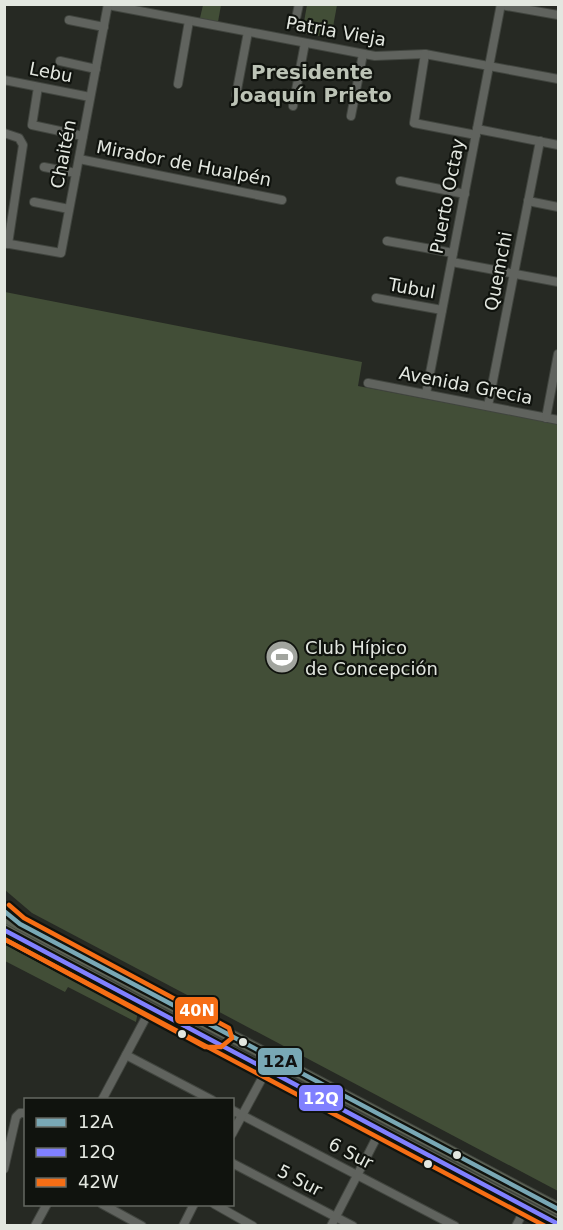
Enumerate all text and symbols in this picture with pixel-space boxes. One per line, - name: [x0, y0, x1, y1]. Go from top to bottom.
- street label: Patria Vieja: [284, 12, 388, 50]
- street label: Lebu: [28, 58, 74, 86]
- district label: Presidente Joaquín Prieto: [230, 60, 392, 107]
- street label: Chaitén: [46, 118, 80, 190]
- street label: Mirador de Hualpén: [95, 136, 273, 190]
- street label: Puerto Octay: [426, 136, 469, 255]
- street label: Quemchi: [480, 229, 516, 313]
- street label: Tubul: [386, 273, 437, 302]
- street label: Avenida Grecia: [397, 362, 535, 408]
- place label: Club Hípico de Concepción: [305, 637, 438, 679]
- sports icon: Club Hípico de Concepción: [264, 639, 300, 675]
- line badge: 40N: [174, 996, 219, 1025]
- text: 40N: [179, 1001, 215, 1020]
- unlabelled marker: [176, 1028, 188, 1040]
- unlabelled marker: [237, 1036, 249, 1048]
- line badge: 12A: [257, 1047, 303, 1076]
- text: 12A: [263, 1052, 298, 1071]
- line badge: 12Q: [298, 1084, 344, 1112]
- text: 12Q: [303, 1089, 339, 1108]
- legend: [24, 1098, 234, 1206]
- text: 12A: [78, 1111, 114, 1132]
- street label: 6 Sur: [325, 1133, 377, 1173]
- text: 12Q: [78, 1141, 115, 1162]
- unlabelled marker: [451, 1149, 463, 1161]
- unlabelled marker: [422, 1158, 434, 1170]
- street label: 5 Sur: [274, 1160, 326, 1200]
- text: 42W: [78, 1171, 119, 1192]

